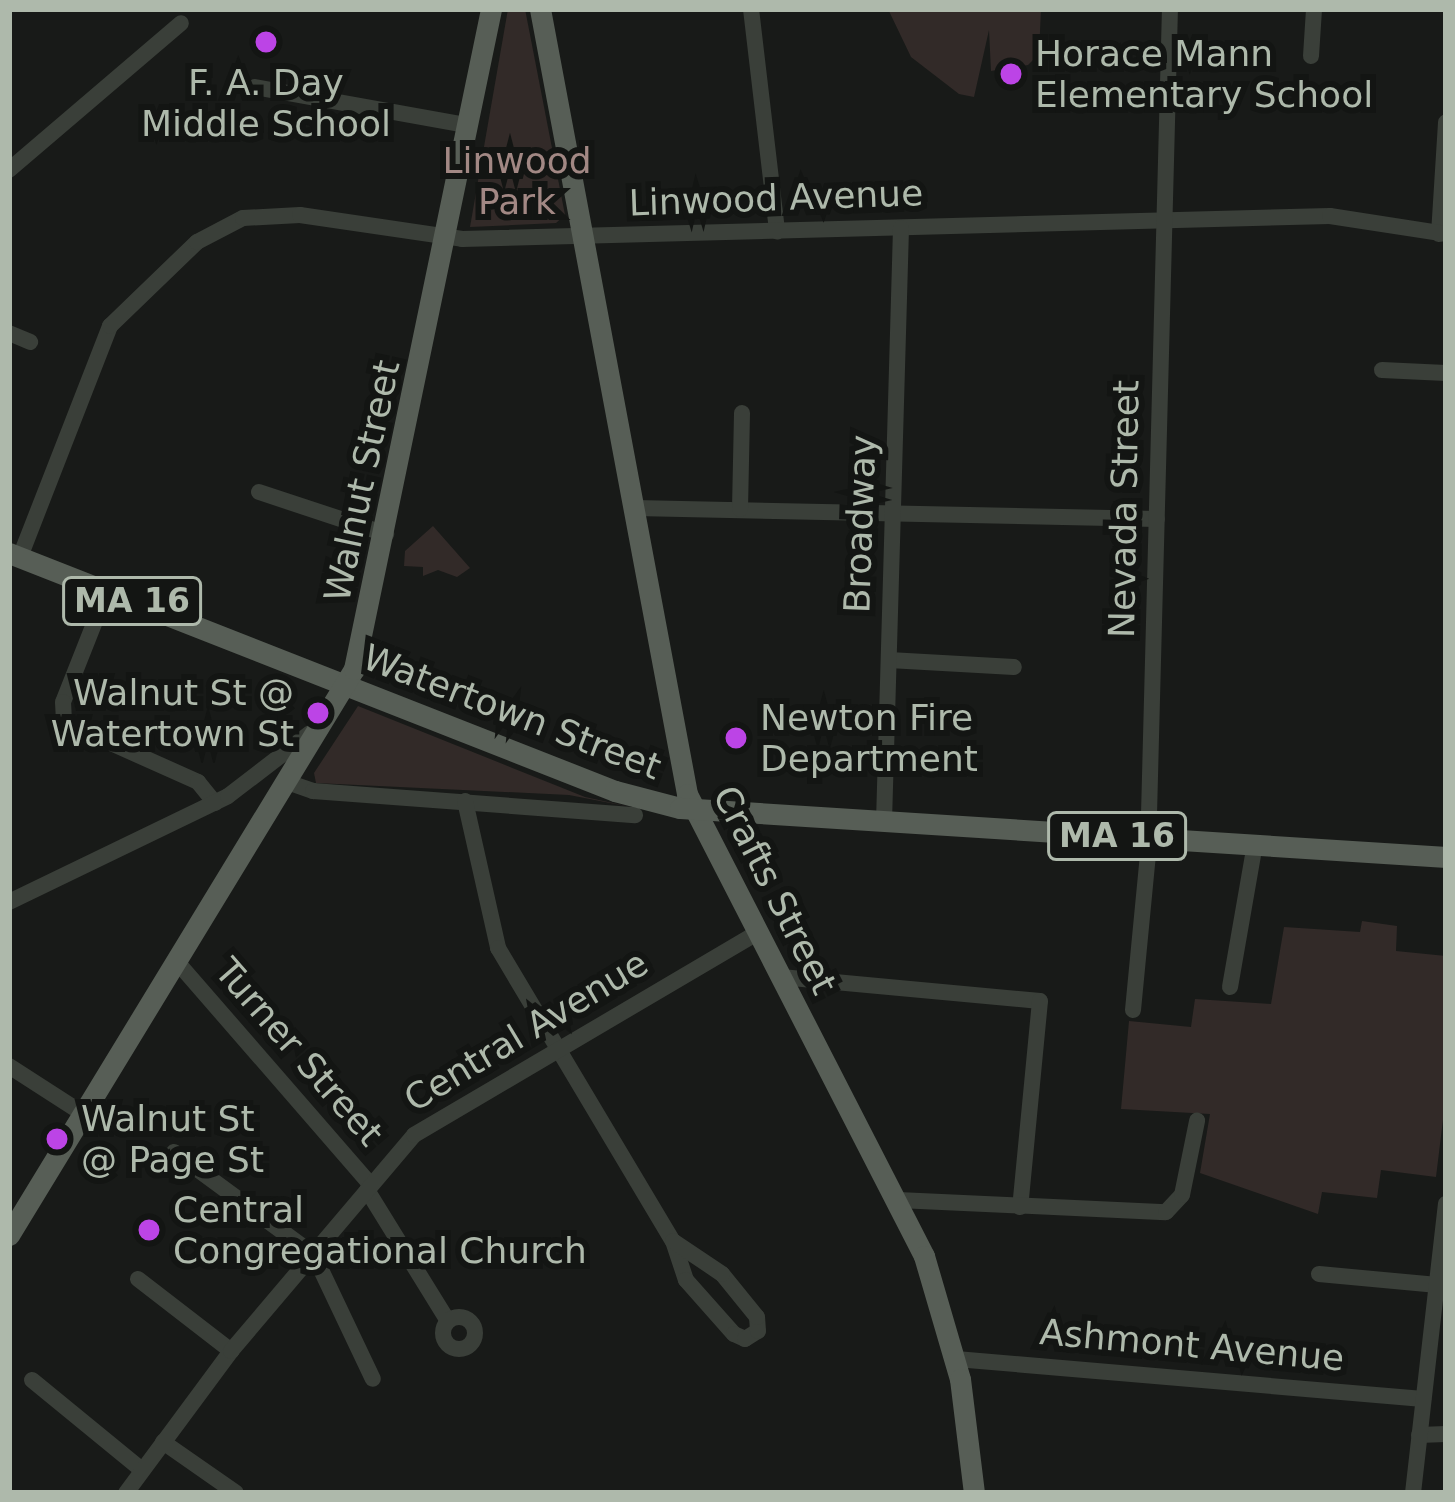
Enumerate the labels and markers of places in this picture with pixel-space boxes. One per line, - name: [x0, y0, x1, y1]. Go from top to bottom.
- marker: F. A. Day Middle School: [253, 29, 279, 55]
- place label: Horace Mann Elementary School: [1035, 31, 1373, 116]
- place label: F. A. Day Middle School: [141, 60, 391, 145]
- marker: Horace Mann Elementary School: [998, 61, 1024, 87]
- place label: Walnut St @ Watertown St: [51, 670, 294, 755]
- place label: Newton Fire Department: [760, 695, 978, 780]
- marker: Walnut St @ Watertown St: [305, 700, 331, 726]
- marker: Newton Fire Department: [723, 725, 749, 751]
- place label: Walnut St @ Page St: [81, 1096, 264, 1181]
- marker: Walnut St @ Page St: [44, 1126, 70, 1152]
- place label: Central Congregational Church: [173, 1187, 587, 1272]
- marker: Central Congregational Church: [136, 1217, 162, 1243]

